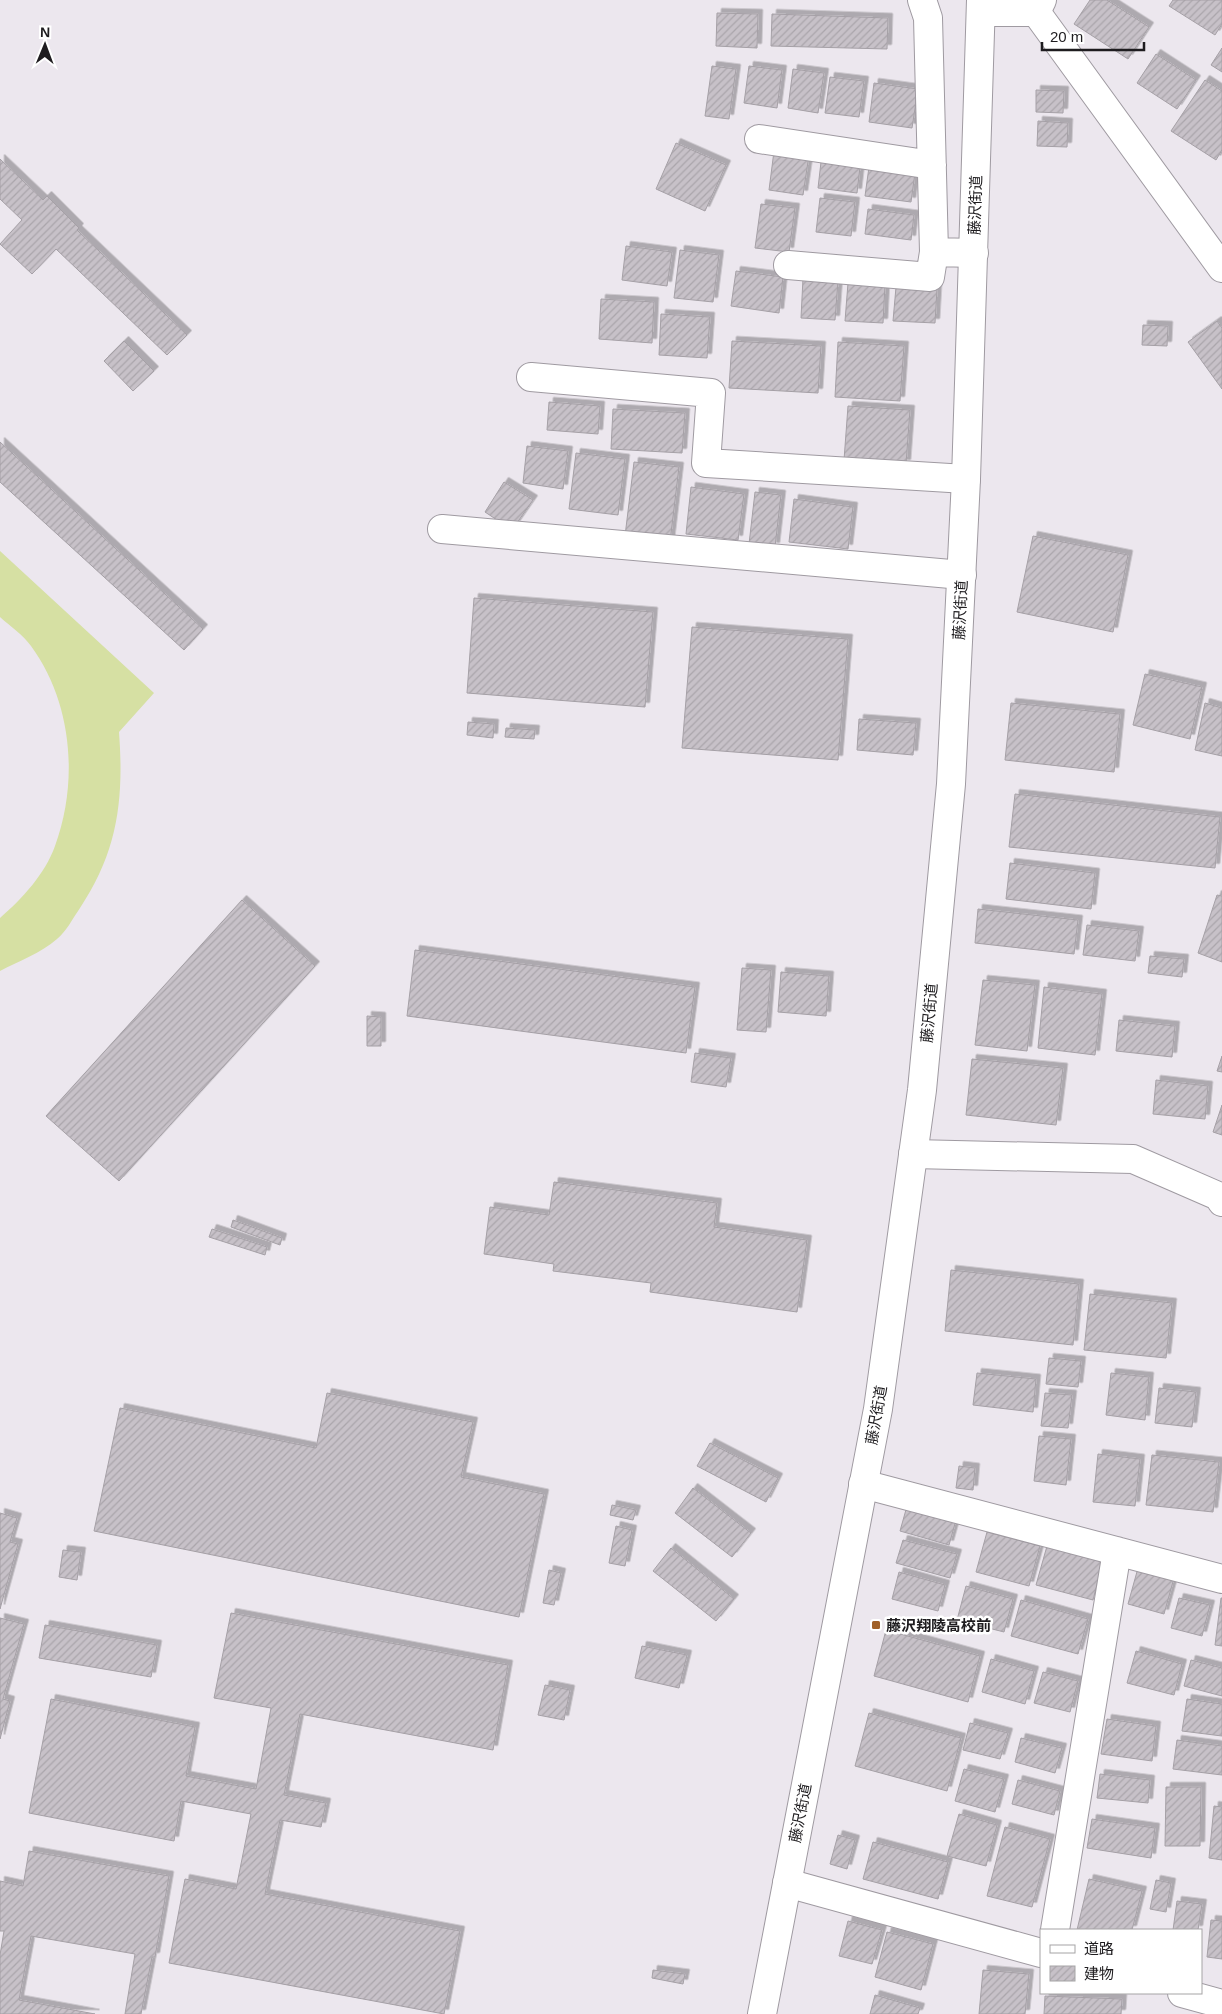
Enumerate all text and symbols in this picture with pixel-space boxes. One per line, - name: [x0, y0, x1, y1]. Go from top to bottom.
- north arrow: [20, 20, 70, 70]
- scale bar: [1042, 20, 1144, 52]
- text: N: [40, 24, 50, 40]
- text: 20 m: [1050, 28, 1083, 45]
- street label: 藤沢街道: [965, 175, 985, 235]
- street label: 藤沢街道: [950, 580, 970, 640]
- street label: 藤沢街道: [918, 982, 940, 1044]
- street label: 藤沢街道: [862, 1384, 890, 1446]
- place label: 藤沢翔陵高校前: [886, 1617, 991, 1634]
- marker: 藤沢翔陵高校前: [870, 1619, 882, 1631]
- street label: 藤沢街道: [786, 1782, 814, 1844]
- legend: [1040, 1929, 1202, 1994]
- text: 道路: [1084, 1940, 1114, 1957]
- text: 建物: [1084, 1965, 1114, 1982]

